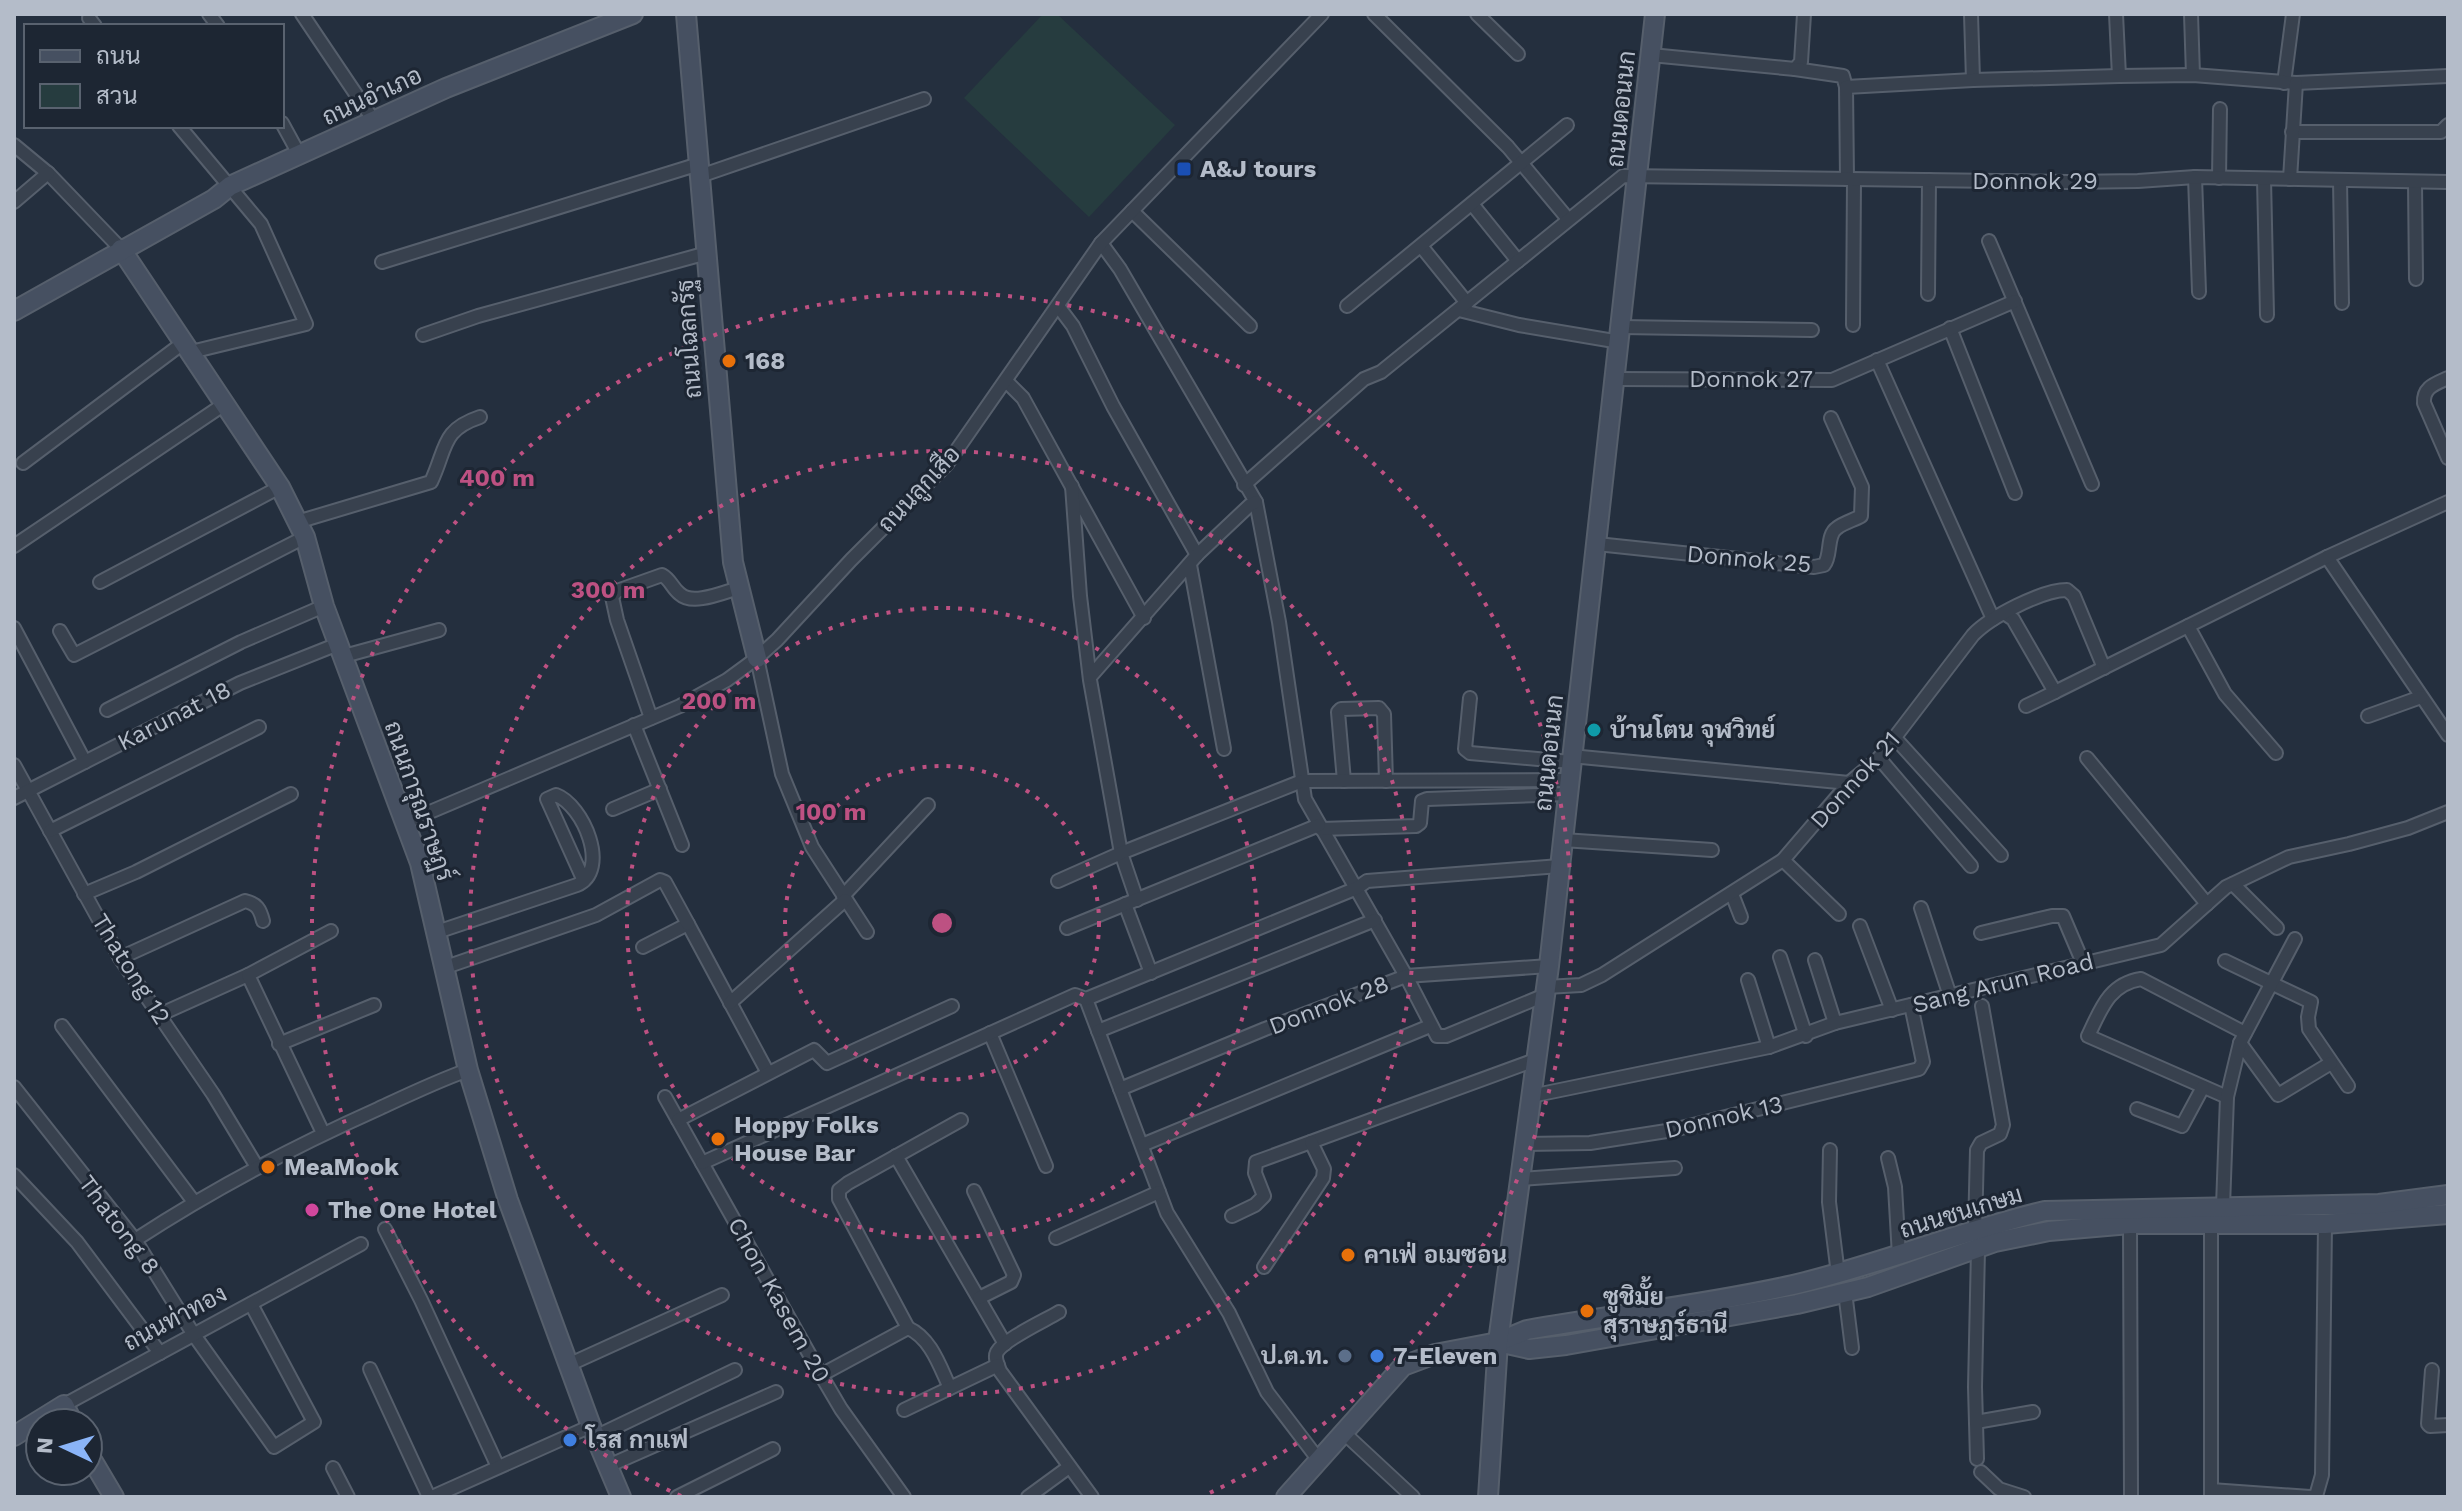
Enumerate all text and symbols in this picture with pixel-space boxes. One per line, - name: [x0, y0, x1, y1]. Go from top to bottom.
- legend: [24, 24, 284, 128]
- text: ถนน: [96, 42, 141, 70]
- street label: ถนนดอนนก: [1601, 49, 1641, 169]
- street label: ถนนอำเภอ: [318, 61, 426, 131]
- text: สวน: [96, 82, 138, 110]
- place label: A&J tours: [1200, 155, 1316, 183]
- marker: A&J tours: [1175, 160, 1193, 178]
- street label: Donnok 29: [1972, 167, 2098, 195]
- street label: ถนนโฉลกรัฐ: [669, 278, 709, 400]
- place label: 168: [745, 347, 785, 375]
- marker: 168: [720, 352, 738, 370]
- street label: Donnok 27: [1689, 365, 1813, 393]
- street label: ถนนลูกเสือ: [871, 439, 968, 540]
- text: 400 m: [459, 464, 535, 492]
- street label: Donnok 25: [1685, 540, 1813, 578]
- text: 300 m: [571, 576, 645, 604]
- street label: Karunat 18: [113, 675, 235, 757]
- text: 200 m: [682, 687, 756, 715]
- street label: ถนนดอนนก: [1529, 693, 1569, 813]
- place label: บ้านโตน จุฬวิทย์: [1610, 714, 1776, 747]
- street label: ถนนการุณราษฏร์: [377, 717, 461, 885]
- marker: บ้านโตน จุฬวิทย์: [1585, 721, 1603, 739]
- street label: Donnok 21: [1804, 726, 1906, 834]
- text: 100 m: [796, 798, 866, 826]
- street label: Thatong 12: [86, 909, 176, 1029]
- centre of rings: [928, 909, 956, 937]
- street label: Sang Arun Road: [1910, 947, 2096, 1019]
- street label: Donnok 28: [1265, 969, 1393, 1041]
- street label: Donnok 13: [1662, 1090, 1786, 1144]
- place label: Hoppy Folks House Bar: [734, 1111, 879, 1167]
- marker: Hoppy Folks House Bar: [709, 1130, 727, 1148]
- place label: MeaMook: [284, 1153, 399, 1181]
- marker: MeaMook: [259, 1158, 277, 1176]
- street label: Thatong 8: [73, 1170, 165, 1280]
- street label: ถนนชนเกษม: [1896, 1180, 2026, 1244]
- place label: The One Hotel: [328, 1196, 497, 1224]
- marker: The One Hotel: [303, 1201, 321, 1219]
- street label: Chon Kasem 20: [722, 1213, 836, 1387]
- place label: คาเฟ่ อเมซอน: [1364, 1241, 1507, 1269]
- marker: คาเฟ่ อเมซอน: [1339, 1246, 1357, 1264]
- place label: ซูชิมั้ย สุราษฎร์ธานี: [1603, 1276, 1728, 1342]
- street label: ถนนท่าทอง: [119, 1279, 231, 1357]
- marker: ซูชิมั้ย สุราษฎร์ธานี: [1578, 1302, 1596, 1320]
- place label: ป.ต.ท.: [1261, 1342, 1329, 1370]
- place label: 7-Eleven: [1393, 1342, 1497, 1370]
- marker: ป.ต.ท.: [1336, 1347, 1354, 1365]
- marker: 7-Eleven: [1368, 1347, 1386, 1365]
- north arrow: [24, 1407, 104, 1487]
- place label: โรส กาแฟ: [584, 1424, 688, 1454]
- marker: โรส กาแฟ: [561, 1431, 579, 1449]
- text: N: [32, 1437, 58, 1455]

